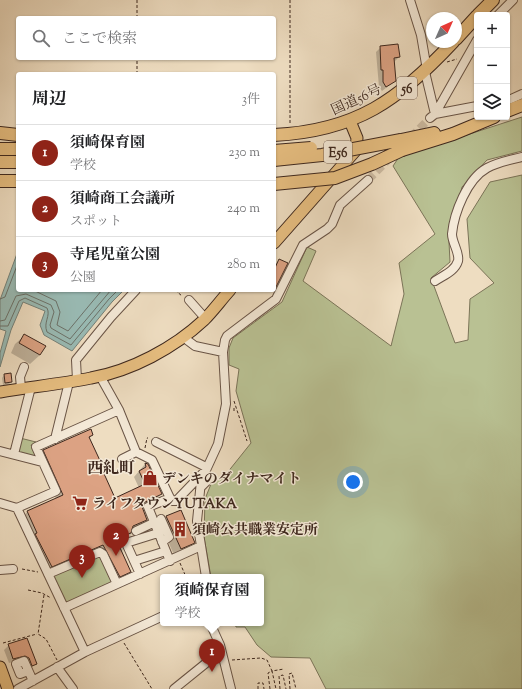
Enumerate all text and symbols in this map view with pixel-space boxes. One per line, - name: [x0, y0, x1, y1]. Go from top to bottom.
- north arrow: [426, 12, 462, 48]
- map controls: [474, 12, 510, 120]
- button: +: [474, 12, 510, 48]
- search box: [16, 16, 276, 60]
- icon: search: [30, 27, 52, 49]
- text: ここで検索: [62, 29, 137, 50]
- button: −: [474, 48, 510, 84]
- road number: 56: [397, 77, 417, 99]
- street label: 国道56号: [328, 80, 385, 121]
- button: layers: [474, 84, 510, 120]
- text: 周辺: [32, 88, 66, 112]
- text: 3件: [242, 91, 260, 109]
- text: 須崎保育園: [70, 133, 145, 154]
- road number: E56: [324, 141, 352, 163]
- text: 1: [43, 144, 47, 162]
- text: 230 m: [228, 144, 260, 162]
- text: 学校: [70, 157, 96, 175]
- text: 須崎商工会議所: [70, 189, 175, 210]
- text: 2: [42, 200, 48, 218]
- text: 240 m: [227, 200, 260, 218]
- text: スポット: [70, 213, 122, 231]
- text: 寺尾児童公園: [70, 245, 160, 266]
- text: 3: [42, 256, 48, 274]
- text: 280 m: [227, 256, 260, 274]
- text: 公園: [70, 269, 96, 287]
- district label: 西糺町: [87, 458, 135, 481]
- shop icon: デンキのダイナマイト: [141, 469, 159, 487]
- place label: デンキのダイナマイト: [162, 470, 301, 490]
- your location: [343, 472, 363, 492]
- supermarket icon: ライフタウンYUTAKA: [71, 494, 89, 512]
- place label: ライフタウンYUTAKA: [92, 495, 238, 515]
- building icon: 須崎公共職業安定所: [171, 520, 189, 538]
- place label: 須崎公共職業安定所: [192, 521, 318, 541]
- pin: 2: [103, 523, 129, 556]
- pin: 3: [69, 545, 95, 578]
- popup: [160, 574, 264, 626]
- text: 須崎保育園: [174, 581, 250, 602]
- text: 学校: [174, 605, 201, 623]
- pin: 1: [199, 639, 225, 672]

